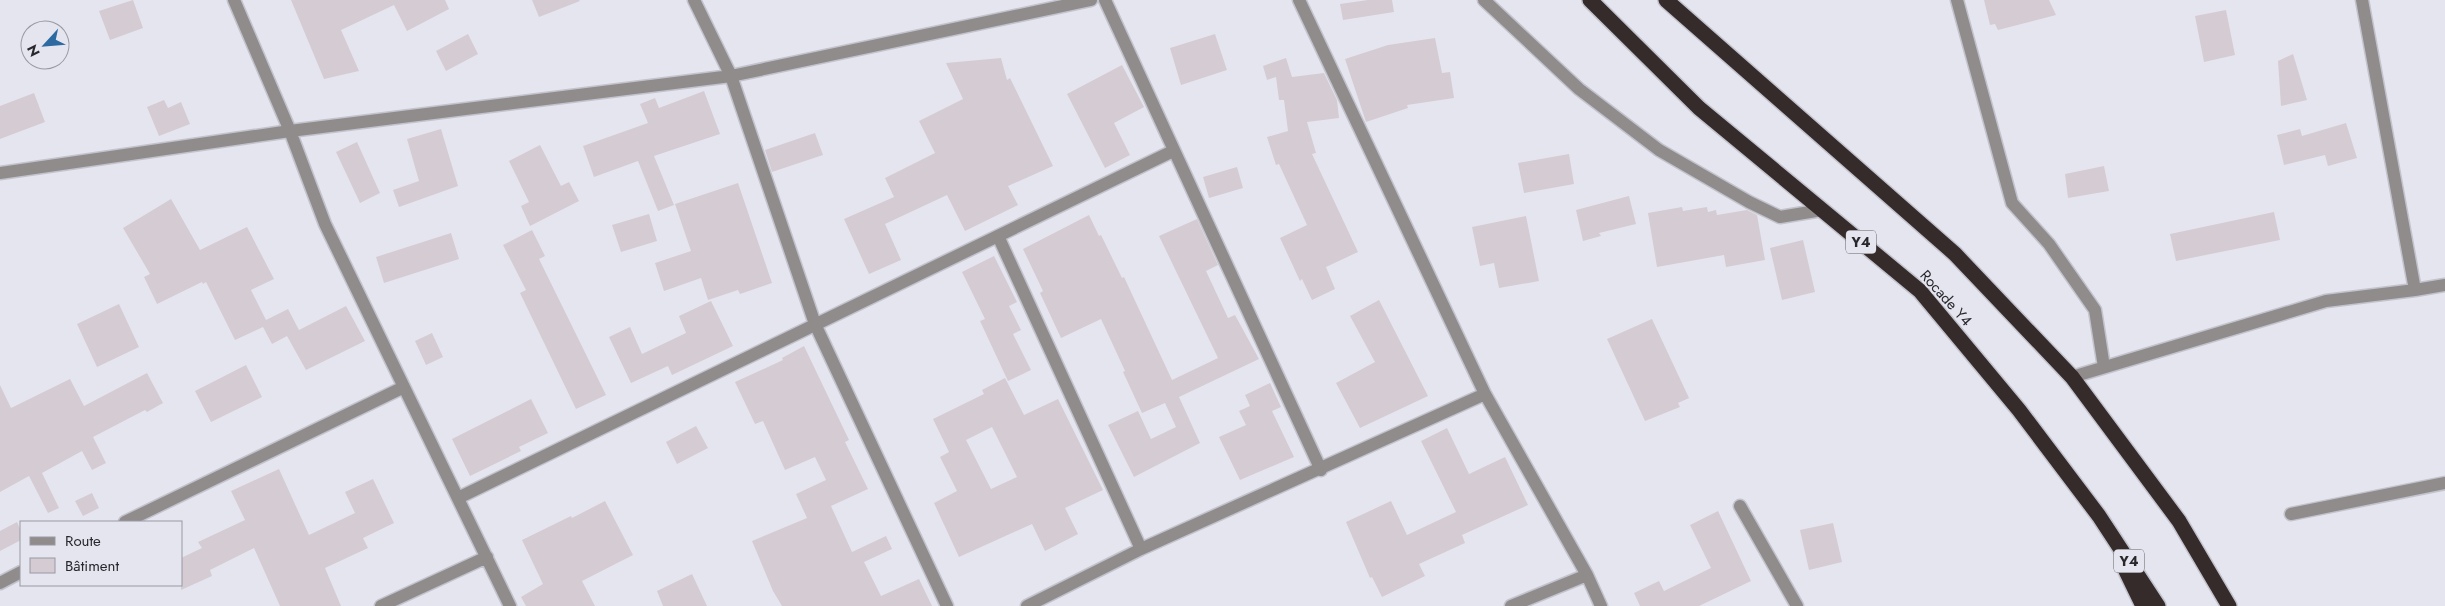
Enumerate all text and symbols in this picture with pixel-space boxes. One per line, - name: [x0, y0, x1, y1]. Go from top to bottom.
- north arrow: [20, 20, 70, 70]
- text: N: [22, 41, 45, 60]
- road number: Y4: [1846, 230, 1876, 253]
- street label: Rocade Y4: [1915, 265, 1977, 331]
- legend: [20, 521, 182, 586]
- text: Route: [65, 530, 101, 552]
- road number: Y4: [2114, 550, 2144, 572]
- text: Bâtiment: [65, 555, 119, 577]

